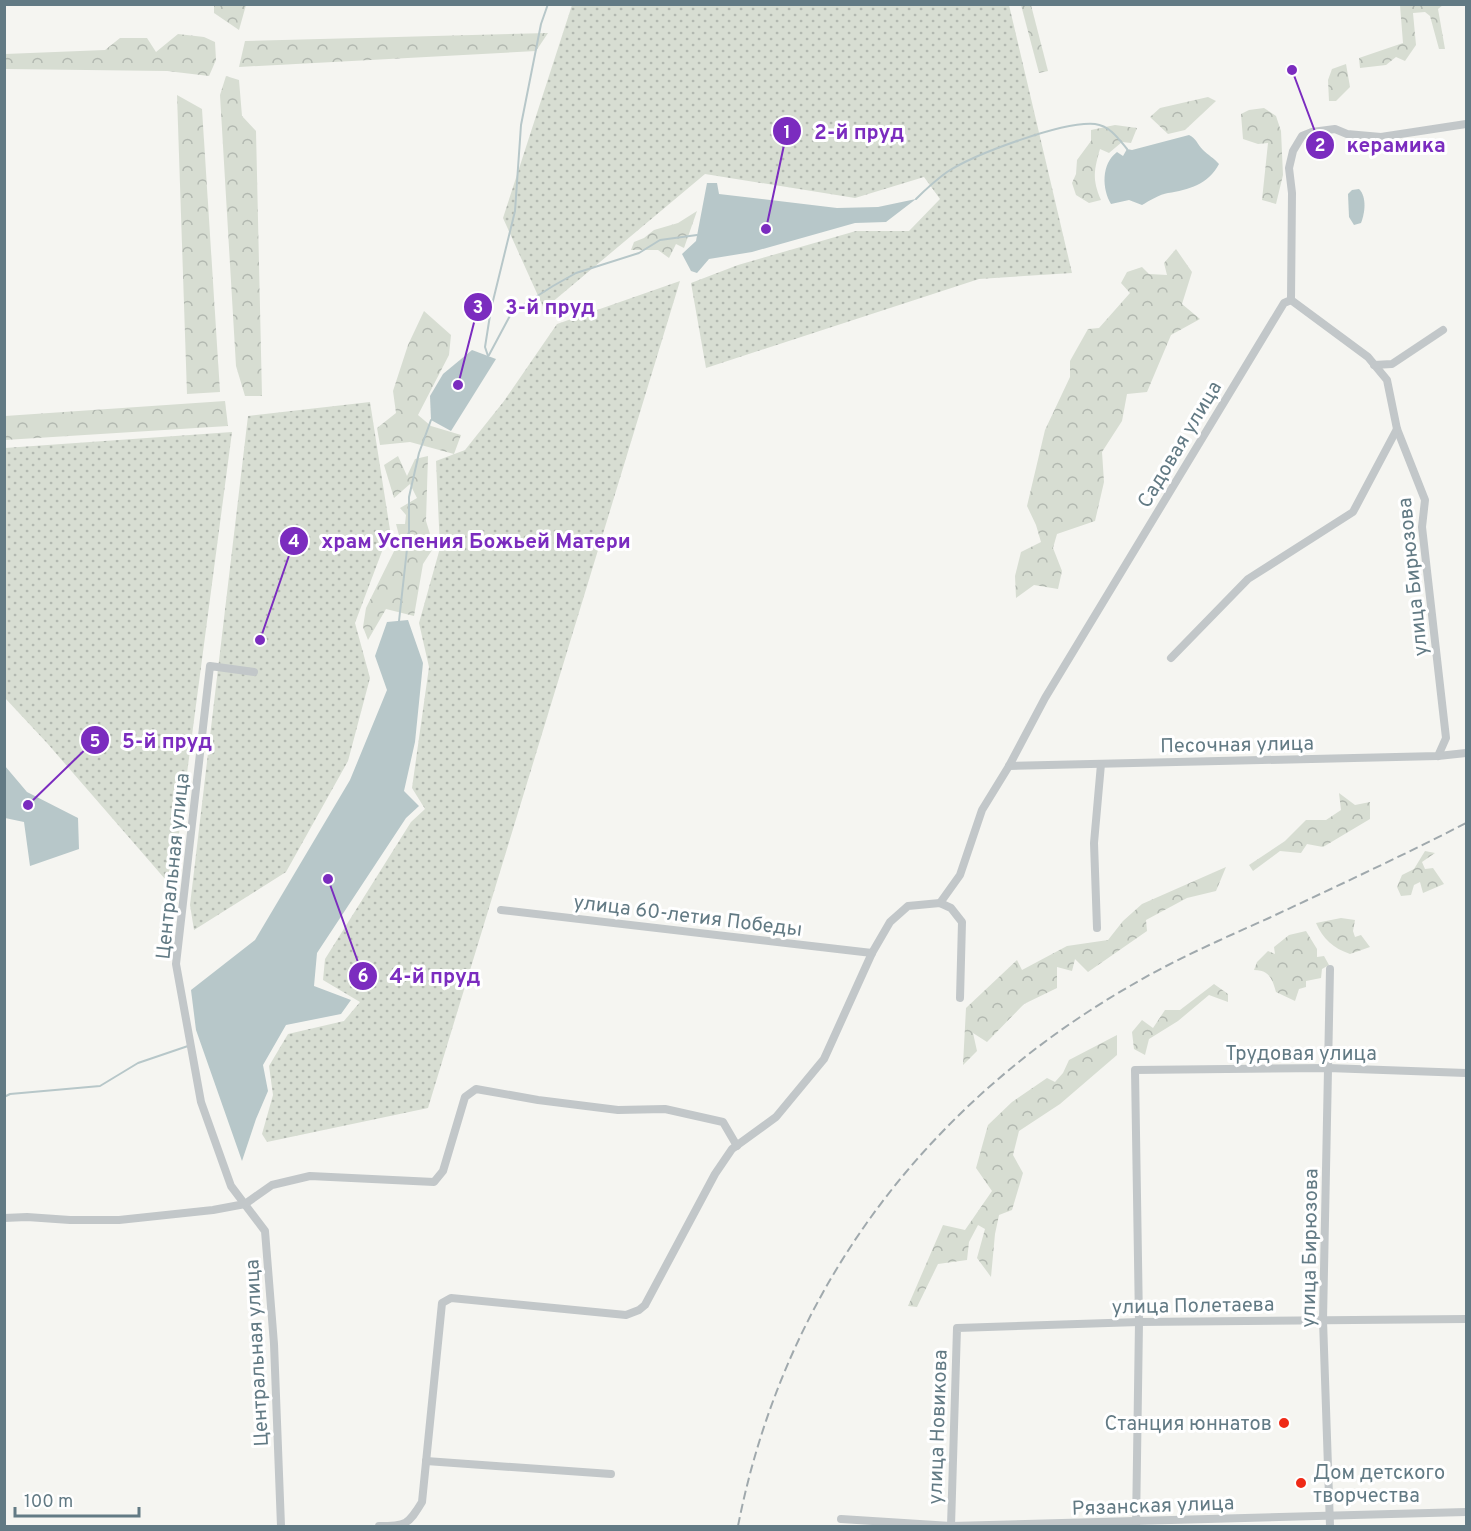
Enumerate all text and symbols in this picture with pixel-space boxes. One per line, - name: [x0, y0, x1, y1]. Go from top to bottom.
- callout: 2-й пруд: [772, 112, 916, 151]
- text: 2-й пруд: [814, 120, 904, 147]
- text: 1: [783, 122, 791, 145]
- callout: керамика: [1305, 125, 1458, 164]
- text: керамика: [1346, 133, 1446, 160]
- text: 2: [1314, 135, 1326, 158]
- callout: 3-й пруд: [463, 287, 607, 326]
- text: 3-й пруд: [505, 295, 595, 322]
- text: 3: [473, 297, 483, 320]
- street label: Садовая улица: [1133, 377, 1229, 513]
- street label: улица Бирюзова: [1393, 496, 1435, 657]
- callout: храм Успения Божьей Матери: [279, 521, 642, 560]
- text: храм Успения Божьей Матери: [321, 529, 631, 556]
- text: 4: [288, 531, 300, 554]
- callout: 5-й пруд: [80, 721, 224, 760]
- text: 5-й пруд: [122, 729, 212, 756]
- text: 5: [90, 731, 101, 754]
- street label: Песочная улица: [1160, 732, 1314, 760]
- street label: Центральная улица: [151, 772, 197, 961]
- street label: улица 60-летия Победы: [572, 890, 804, 944]
- callout: 4-й пруд: [348, 956, 493, 995]
- text: 4-й пруд: [390, 964, 480, 991]
- text: 6: [357, 966, 369, 989]
- street label: Трудовая улица: [1225, 1042, 1377, 1068]
- street label: улица Бирюзова: [1297, 1168, 1325, 1328]
- street label: Центральная улица: [240, 1259, 276, 1447]
- street label: улица Полетаева: [1111, 1293, 1275, 1321]
- street label: улица Новикова: [923, 1349, 955, 1505]
- place label: Станция юннатов: [1105, 1412, 1272, 1438]
- marker: Станция юннатов: [1277, 1416, 1291, 1430]
- place label: Дом детского творчества: [1313, 1461, 1445, 1510]
- marker: Дом детского творчества: [1294, 1476, 1308, 1490]
- scale bar: [15, 1480, 140, 1518]
- text: 100 m: [24, 1491, 73, 1514]
- street label: Рязанская улица: [1071, 1491, 1235, 1523]

